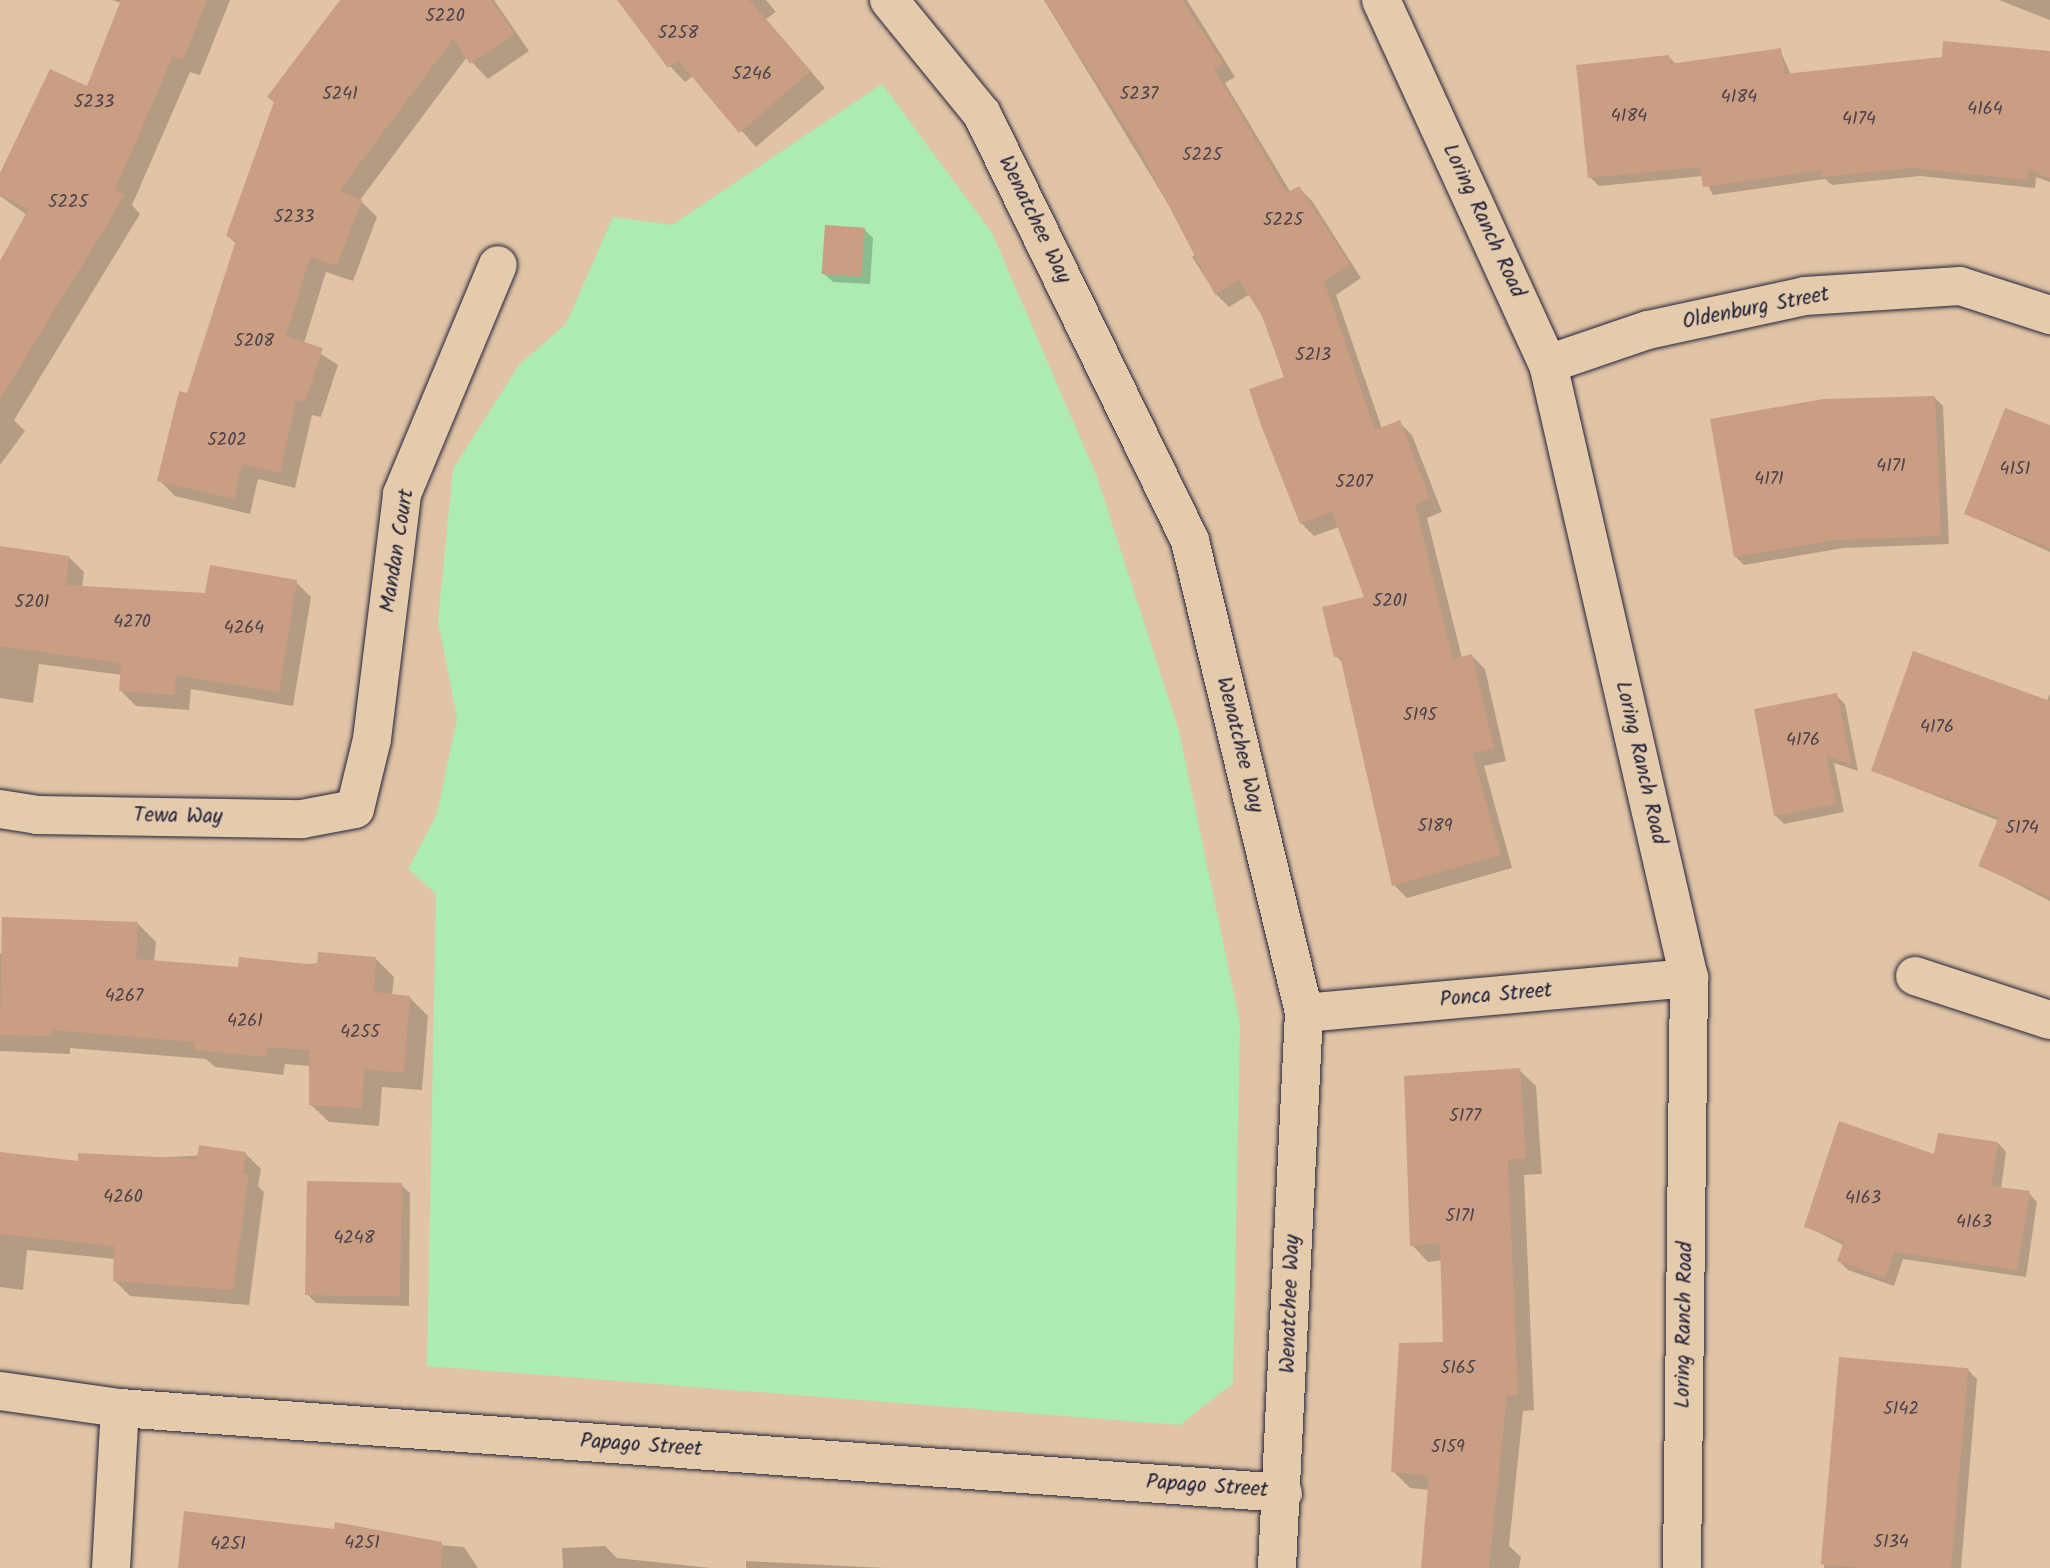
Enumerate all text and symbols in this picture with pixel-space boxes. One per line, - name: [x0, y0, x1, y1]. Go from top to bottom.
- house number: 5220: [425, 6, 465, 28]
- house number: 5258: [658, 23, 698, 45]
- house number: 5246: [732, 64, 772, 86]
- house number: 5241: [322, 84, 358, 106]
- house number: 5237: [1120, 84, 1158, 106]
- house number: 4184: [1721, 87, 1757, 109]
- house number: 5233: [74, 92, 114, 114]
- house number: 4164: [1967, 99, 2003, 121]
- house number: 4184: [1611, 106, 1647, 128]
- house number: 4174: [1842, 109, 1876, 131]
- street label: Loring Ranch Road: [1436, 140, 1530, 302]
- house number: 5225: [1182, 145, 1222, 167]
- street label: Wenatchee Way: [992, 152, 1076, 288]
- house number: 5225: [48, 192, 88, 214]
- house number: 5233: [274, 207, 314, 229]
- house number: 5225: [1263, 210, 1303, 232]
- street label: Oldenburg Street: [1681, 282, 1831, 336]
- house number: 5208: [234, 331, 274, 353]
- house number: 5213: [1295, 345, 1331, 367]
- house number: 5202: [207, 430, 247, 452]
- house number: 4171: [1876, 456, 1906, 478]
- house number: 4151: [2000, 459, 2030, 481]
- house number: 4171: [1754, 469, 1784, 491]
- house number: 5207: [1335, 472, 1373, 494]
- street label: Mandan Court: [376, 487, 420, 615]
- house number: 5201: [1373, 591, 1407, 613]
- house number: 5201: [15, 592, 49, 614]
- house number: 4270: [113, 612, 151, 634]
- house number: 4264: [224, 618, 264, 640]
- street label: Wenatchee Way: [1210, 674, 1268, 816]
- street label: Loring Ranch Road: [1609, 679, 1671, 847]
- house number: 5195: [1403, 705, 1437, 727]
- house number: 4176: [1920, 717, 1954, 739]
- house number: 4176: [1786, 730, 1820, 752]
- street label: Tewa Way: [133, 804, 223, 830]
- house number: 5189: [1418, 816, 1452, 838]
- house number: 5174: [2005, 818, 2039, 840]
- street label: Ponca Street: [1439, 979, 1553, 1013]
- house number: 4267: [105, 986, 143, 1008]
- house number: 4261: [227, 1011, 263, 1033]
- house number: 4255: [340, 1022, 380, 1044]
- house number: 5177: [1449, 1106, 1481, 1128]
- house number: 4260: [103, 1187, 143, 1209]
- house number: 4163: [1845, 1188, 1881, 1210]
- house number: 5171: [1445, 1206, 1475, 1228]
- house number: 4163: [1956, 1212, 1992, 1234]
- house number: 4248: [333, 1228, 375, 1250]
- street label: Wenatchee Way: [1276, 1234, 1306, 1374]
- street label: Loring Ranch Road: [1671, 1241, 1699, 1409]
- house number: 5165: [1441, 1358, 1475, 1380]
- house number: 5142: [1883, 1399, 1919, 1421]
- street label: Papago Street: [579, 1429, 703, 1463]
- house number: 5159: [1431, 1437, 1465, 1459]
- street label: Papago Street: [1145, 1470, 1269, 1504]
- house number: 5134: [1873, 1532, 1909, 1554]
- house number: 4251: [344, 1533, 380, 1555]
- house number: 4251: [210, 1534, 246, 1556]

